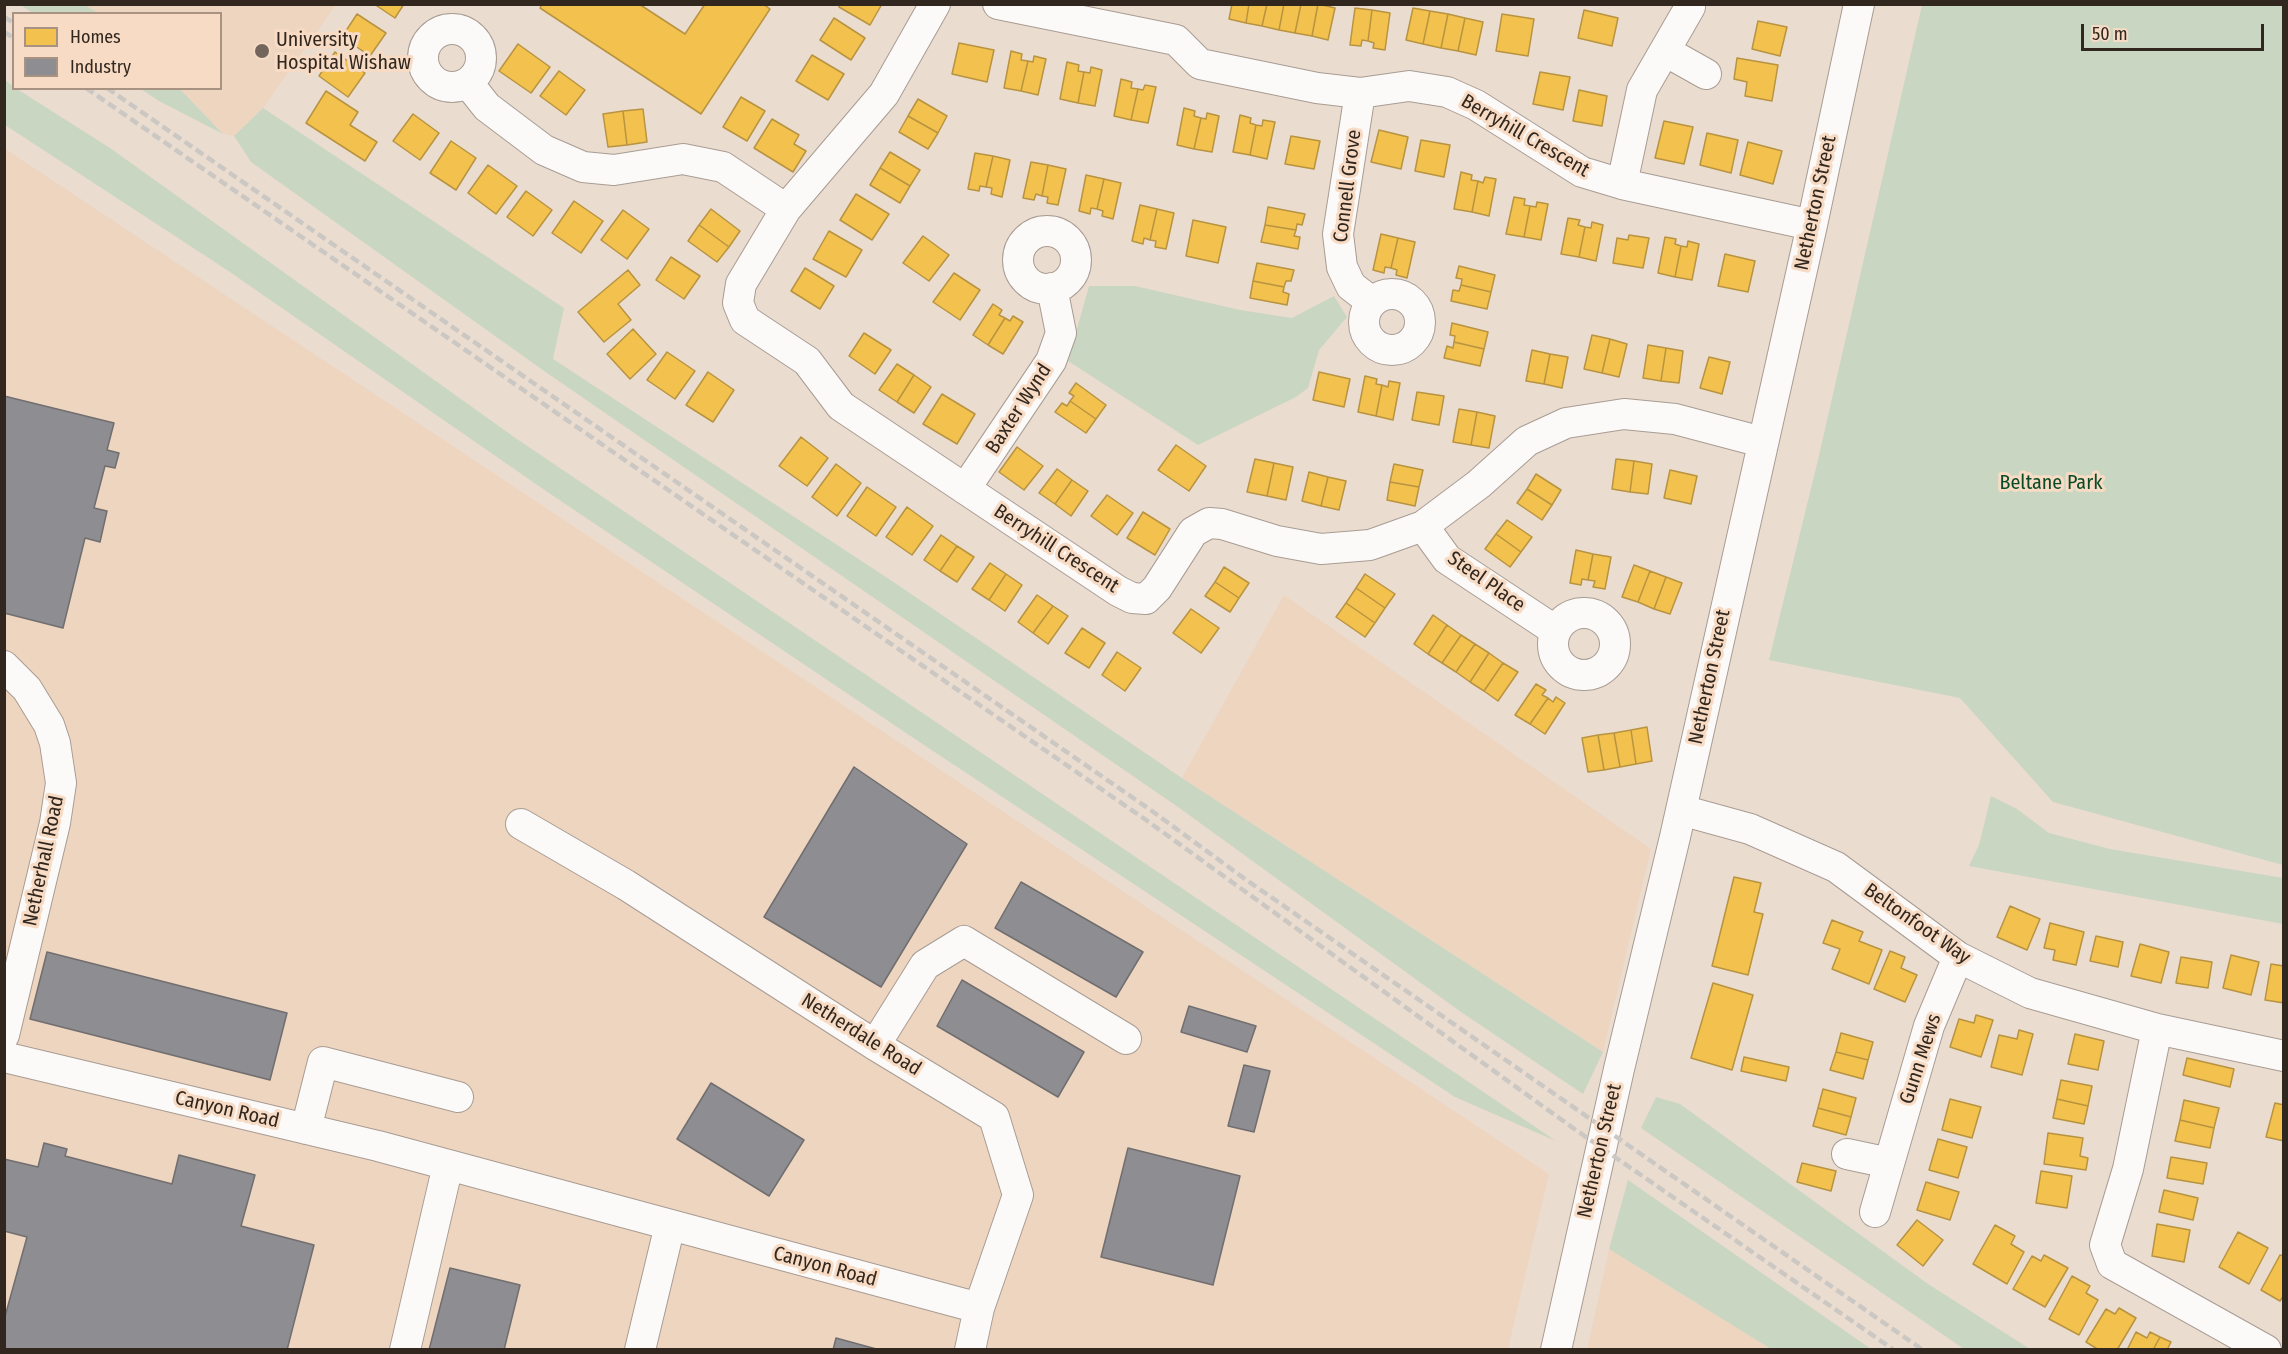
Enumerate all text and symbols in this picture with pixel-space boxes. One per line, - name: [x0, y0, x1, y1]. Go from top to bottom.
- legend: [12, 12, 222, 90]
- scale bar: [2084, 12, 2267, 50]
- text: 50 m: [2092, 23, 2128, 45]
- text: Homes: [70, 26, 121, 48]
- place label: University Hospital Wishaw: [276, 28, 411, 75]
- marker: University Hospital Wishaw: [253, 42, 271, 60]
- text: Industry: [70, 56, 131, 78]
- street label: Berryhill Crescent: [1456, 90, 1594, 182]
- street label: Connell Grove: [1329, 128, 1367, 244]
- street label: Netherton Street: [1790, 133, 1842, 273]
- street label: Baxter Wynd: [981, 359, 1057, 459]
- park label: Beltane Park: [2000, 471, 2102, 495]
- street label: Berryhill Crescent: [989, 500, 1123, 598]
- street label: Steel Place: [1443, 547, 1529, 617]
- street label: Netherton Street: [1684, 607, 1736, 747]
- street label: Netherhall Road: [18, 794, 70, 928]
- street label: Beltonfoot Way: [1859, 878, 1975, 970]
- street label: Netherdale Road: [797, 989, 925, 1081]
- street label: Gunn Mews: [1895, 1011, 1947, 1107]
- street label: Netherton Street: [1573, 1081, 1627, 1221]
- street label: Canyon Road: [173, 1086, 281, 1134]
- street label: Canyon Road: [771, 1242, 879, 1292]

